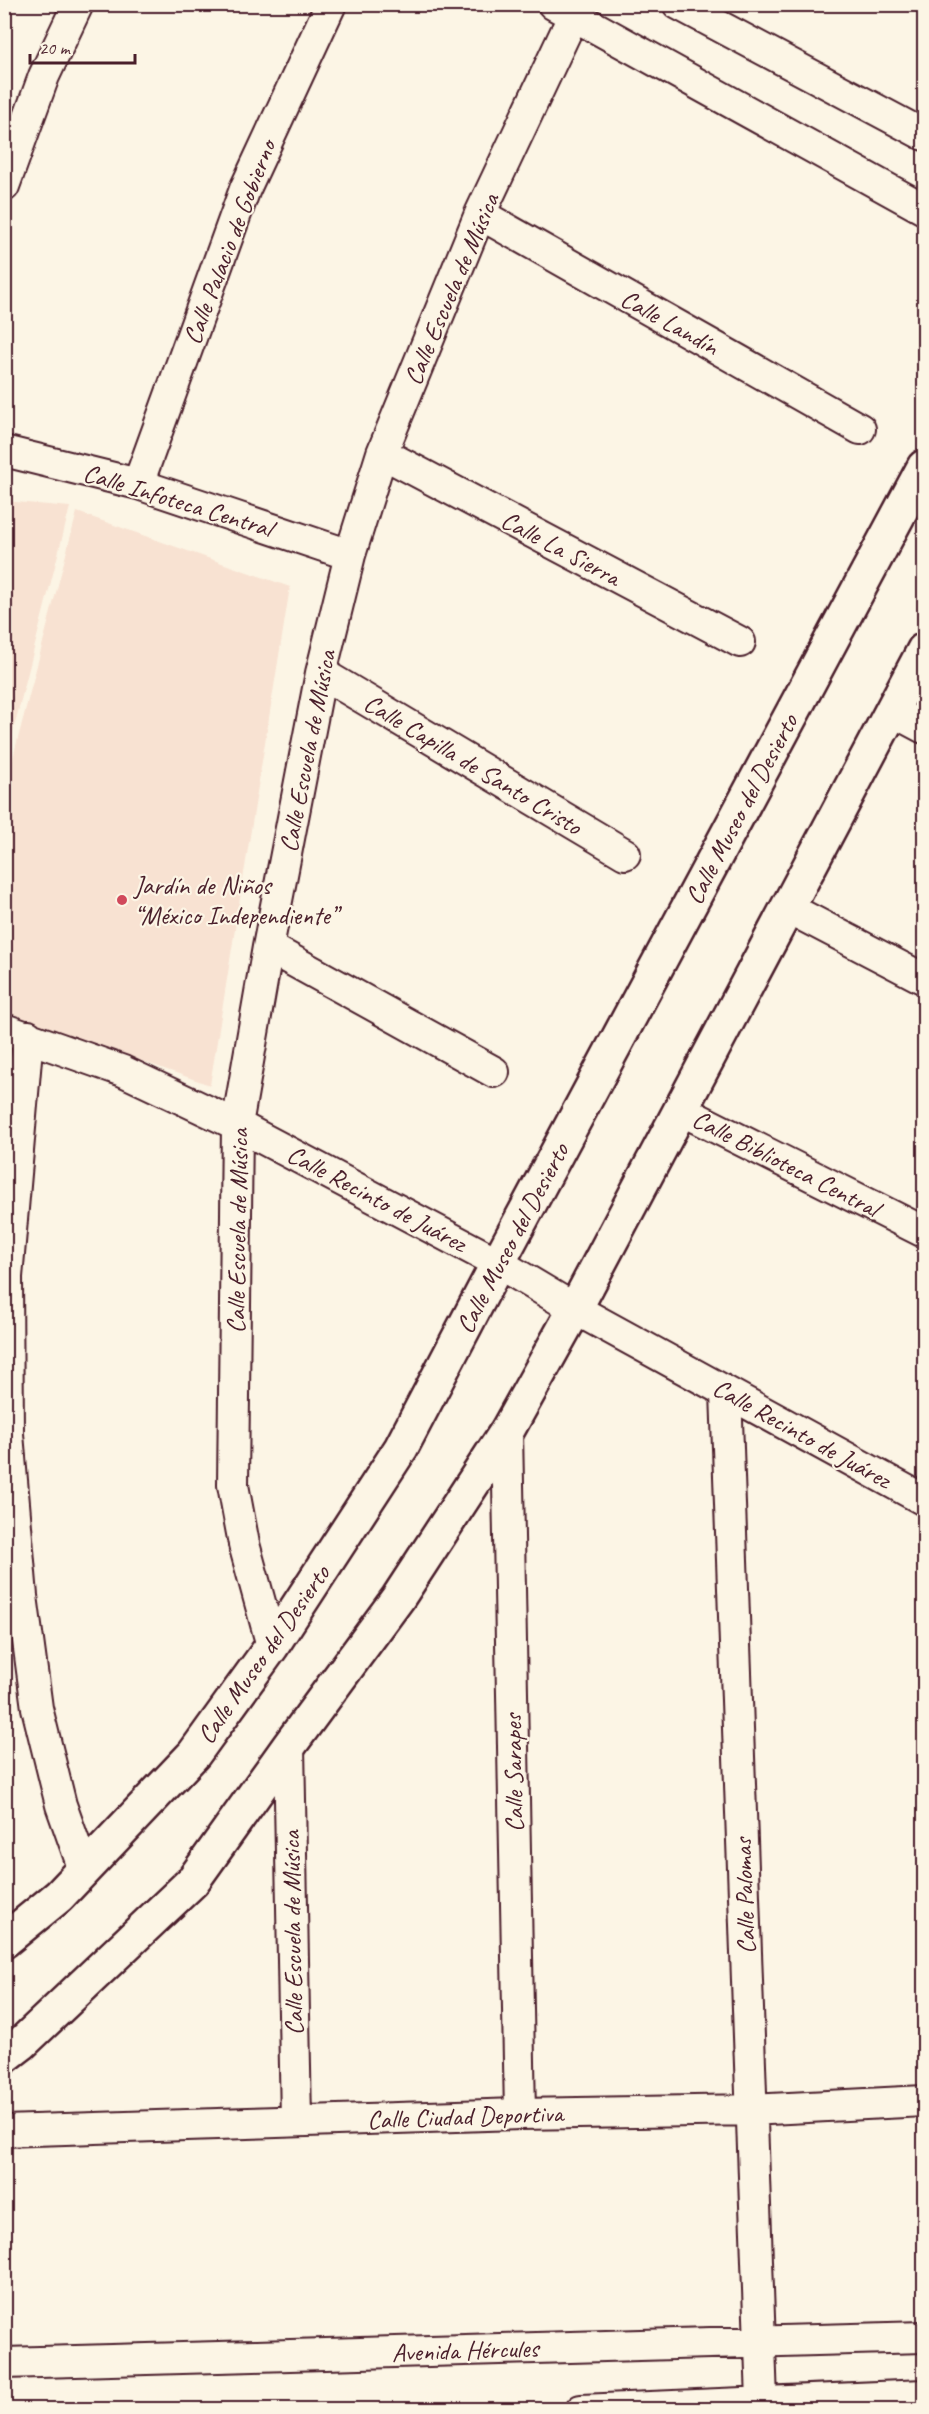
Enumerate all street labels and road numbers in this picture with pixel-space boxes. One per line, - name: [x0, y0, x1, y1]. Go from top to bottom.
- street label: Calle Palacio de Gobierno: [175, 133, 285, 349]
- street label: Calle Escuela de Música: [396, 187, 507, 390]
- street label: Calle Landín: [615, 282, 726, 364]
- street label: Calle Infoteca Central: [79, 456, 281, 546]
- street label: Calle La Sierra: [496, 503, 628, 595]
- street label: Calle Escuela de Música: [272, 646, 344, 855]
- street label: Calle Capilla de Santo Cristo: [358, 686, 589, 843]
- street label: Calle Museo del Desierto: [677, 707, 806, 910]
- street label: Calle Biblioteca Central: [687, 1102, 889, 1227]
- street label: Calle Escuela de Música: [219, 1127, 256, 1334]
- street label: Calle Museo del Desierto: [448, 1136, 577, 1339]
- street label: Calle Recinto de Juárez: [281, 1137, 475, 1261]
- street label: Calle Recinto de Juárez: [707, 1371, 899, 1497]
- street label: Calle Museo del Desierto: [189, 1557, 338, 1750]
- street label: Calle Sarapes: [496, 1711, 531, 1832]
- street label: Calle Escuela de Música: [274, 1829, 311, 2036]
- street label: Calle Palomas: [726, 1835, 763, 1955]
- street label: Calle Ciudad Deportiva: [367, 2097, 566, 2136]
- street label: Avenida Hércules: [391, 2331, 541, 2370]

